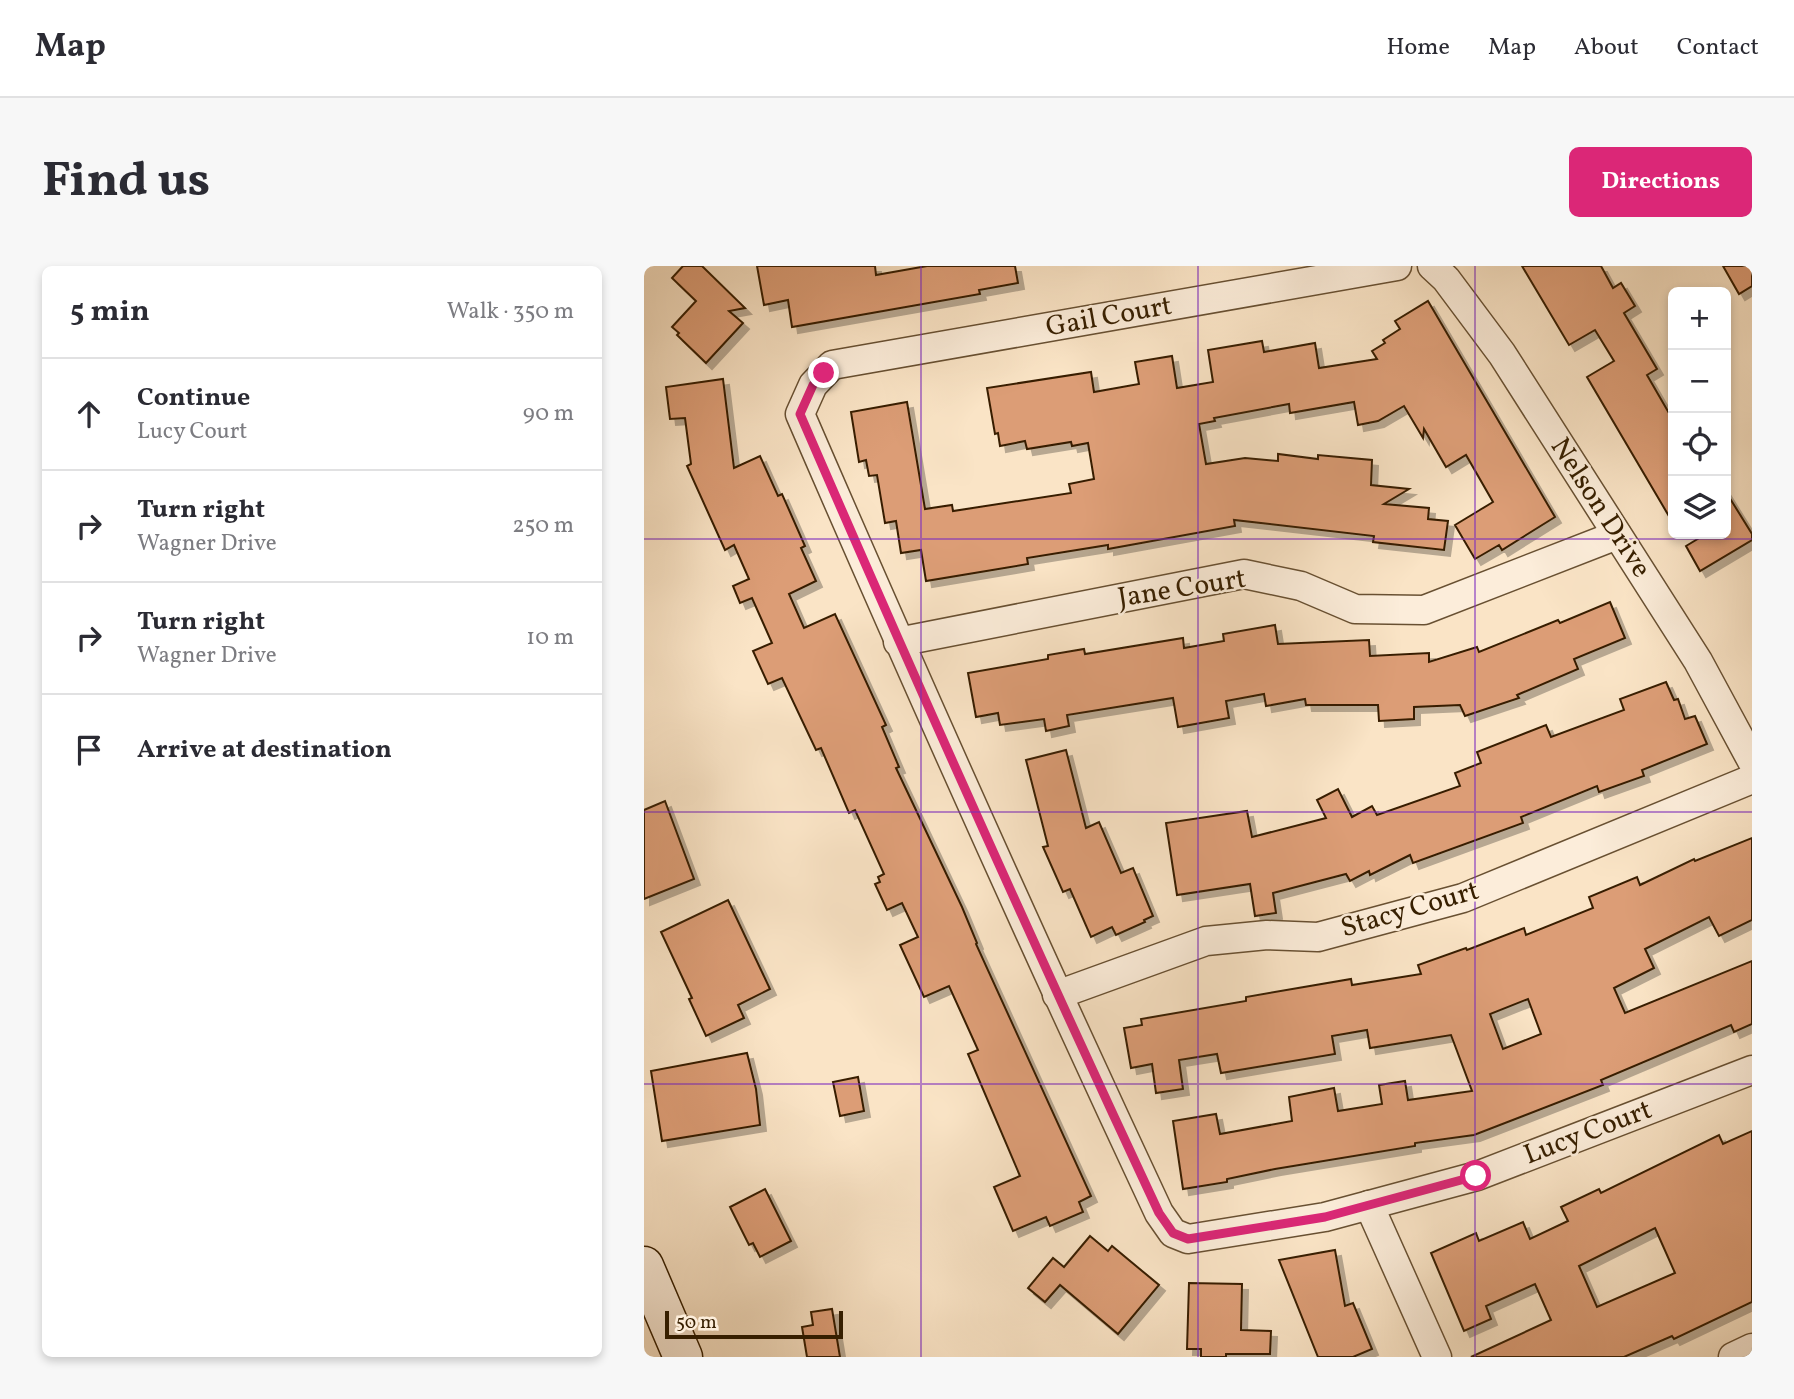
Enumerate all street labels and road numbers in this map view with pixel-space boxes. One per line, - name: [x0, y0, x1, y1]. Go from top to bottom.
- street label: Gail Court: [1043, 287, 1175, 347]
- street label: Nelson Drive: [1540, 430, 1660, 586]
- street label: Jane Court: [1115, 560, 1249, 618]
- street label: Stacy Court: [1336, 872, 1484, 948]
- street label: Lucy Court: [1518, 1091, 1658, 1175]

